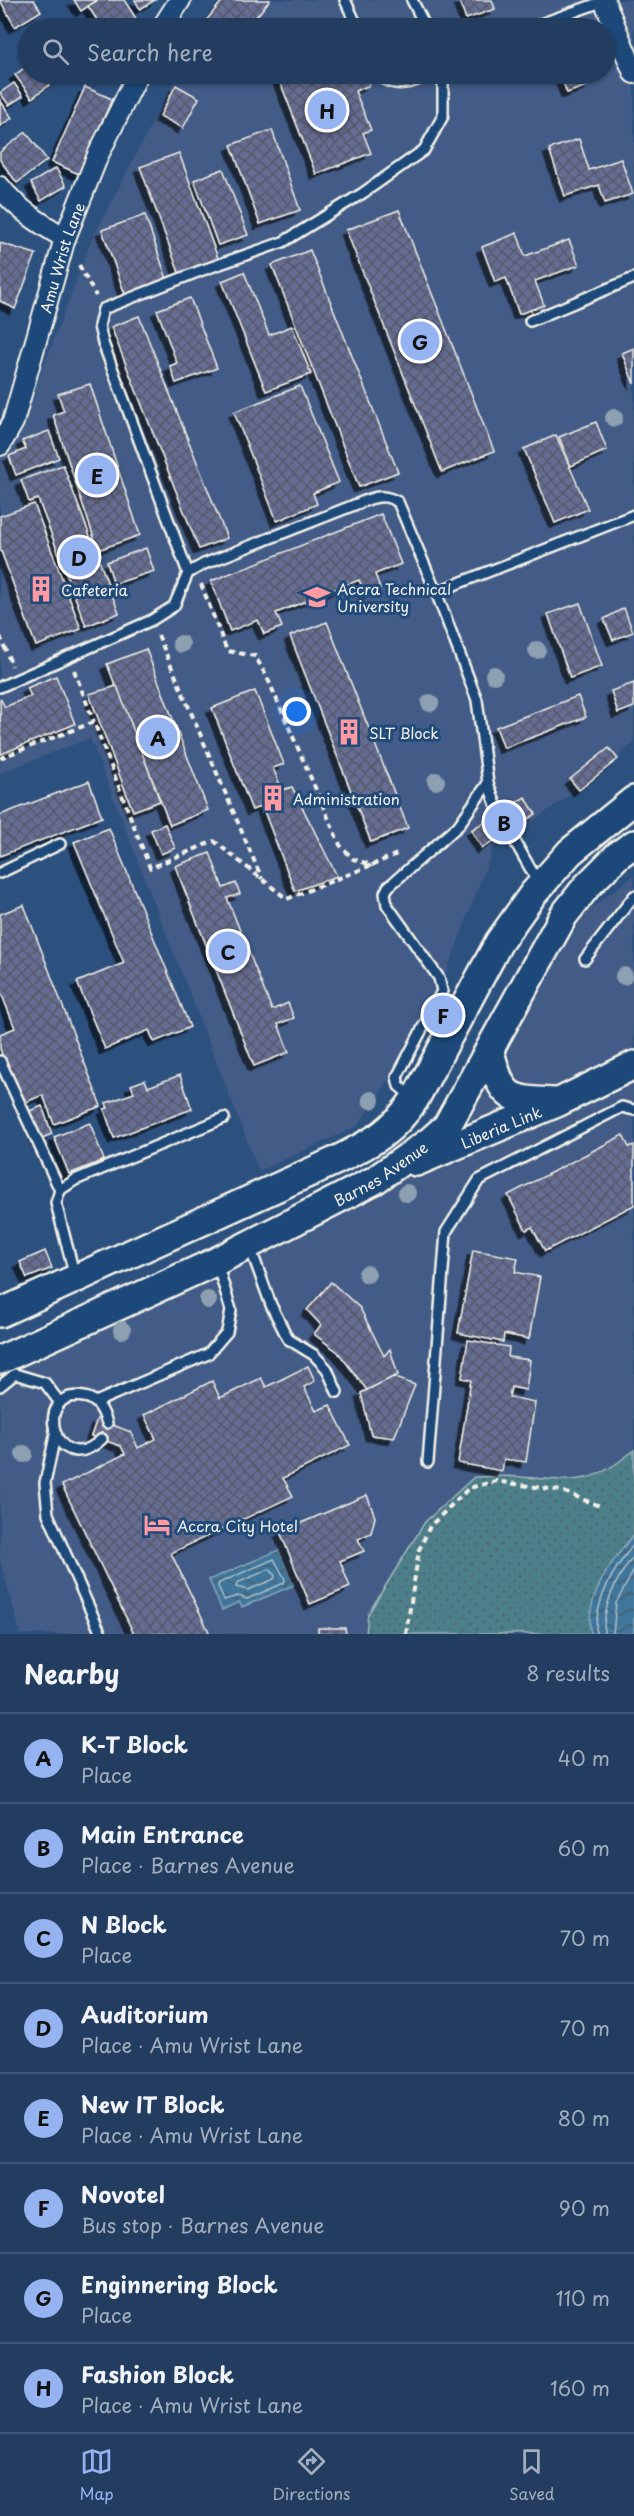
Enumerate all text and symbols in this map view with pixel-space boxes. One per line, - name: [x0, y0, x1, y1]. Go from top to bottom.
- search box: [18, 18, 616, 84]
- icon: search: [39, 35, 72, 68]
- text: Search here: [87, 35, 213, 68]
- pin: H: [308, 88, 346, 132]
- street label: Amu Wrist Lane: [33, 198, 90, 316]
- pin: G: [400, 318, 440, 364]
- pin: E: [78, 452, 116, 498]
- pin: D: [60, 534, 98, 580]
- building icon: Cafeteria: [26, 574, 56, 604]
- place label: Accra Technical University: [337, 577, 451, 617]
- place label: Cafeteria: [61, 578, 129, 601]
- school or university icon: Accra Technical University: [302, 582, 332, 612]
- your location: [282, 697, 311, 726]
- pin: A: [138, 714, 178, 760]
- building icon: SLT Block: [334, 717, 364, 747]
- place label: SLT Block: [369, 721, 439, 744]
- building icon: Administration: [258, 783, 288, 813]
- place label: Administration: [293, 787, 400, 810]
- pin: B: [484, 800, 524, 844]
- pin: C: [208, 928, 248, 974]
- pin: F: [424, 992, 462, 1038]
- street label: Liberia Link: [457, 1099, 545, 1154]
- street label: Barnes Avenue: [329, 1135, 432, 1211]
- hotel icon: Accra City Hotel: [142, 1510, 172, 1540]
- place label: Accra City Hotel: [177, 1514, 298, 1537]
- text: Nearby: [24, 1654, 119, 1693]
- text: 8 results: [526, 1658, 610, 1688]
- text: K-T Block: [81, 1727, 188, 1760]
- text: A: [36, 1743, 51, 1773]
- text: 40 m: [558, 1743, 610, 1773]
- text: Place: [81, 1760, 132, 1790]
- text: Main Entrance: [81, 1817, 244, 1850]
- text: B: [37, 1833, 50, 1863]
- text: 60 m: [558, 1833, 610, 1863]
- text: Place · Barnes Avenue: [81, 1850, 295, 1880]
- text: N Block: [81, 1907, 167, 1940]
- text: C: [36, 1923, 51, 1953]
- text: 70 m: [560, 1923, 610, 1953]
- text: Place: [81, 1940, 132, 1970]
- text: Auditorium: [81, 1997, 209, 2030]
- text: D: [36, 2013, 51, 2043]
- text: 70 m: [560, 2013, 610, 2043]
- text: Place · Amu Wrist Lane: [81, 2030, 303, 2060]
- text: New IT Block: [81, 2087, 225, 2120]
- text: E: [37, 2103, 50, 2133]
- text: 80 m: [558, 2103, 610, 2133]
- text: Place · Amu Wrist Lane: [81, 2120, 303, 2150]
- text: Novotel: [81, 2177, 165, 2210]
- text: F: [38, 2193, 49, 2223]
- text: 90 m: [559, 2193, 610, 2223]
- text: Bus stop · Barnes Avenue: [81, 2210, 324, 2240]
- text: Enginnering Block: [81, 2267, 278, 2300]
- text: G: [35, 2283, 52, 2313]
- text: 110 m: [556, 2283, 610, 2313]
- text: Place: [81, 2300, 132, 2330]
- text: Fashion Block: [81, 2357, 234, 2390]
- text: H: [36, 2373, 51, 2403]
- text: 160 m: [550, 2373, 610, 2403]
- text: Place · Amu Wrist Lane: [81, 2390, 303, 2420]
- tab: Map: [79, 2445, 114, 2505]
- tab: Directions: [272, 2445, 350, 2505]
- tab: Saved: [509, 2445, 555, 2505]

